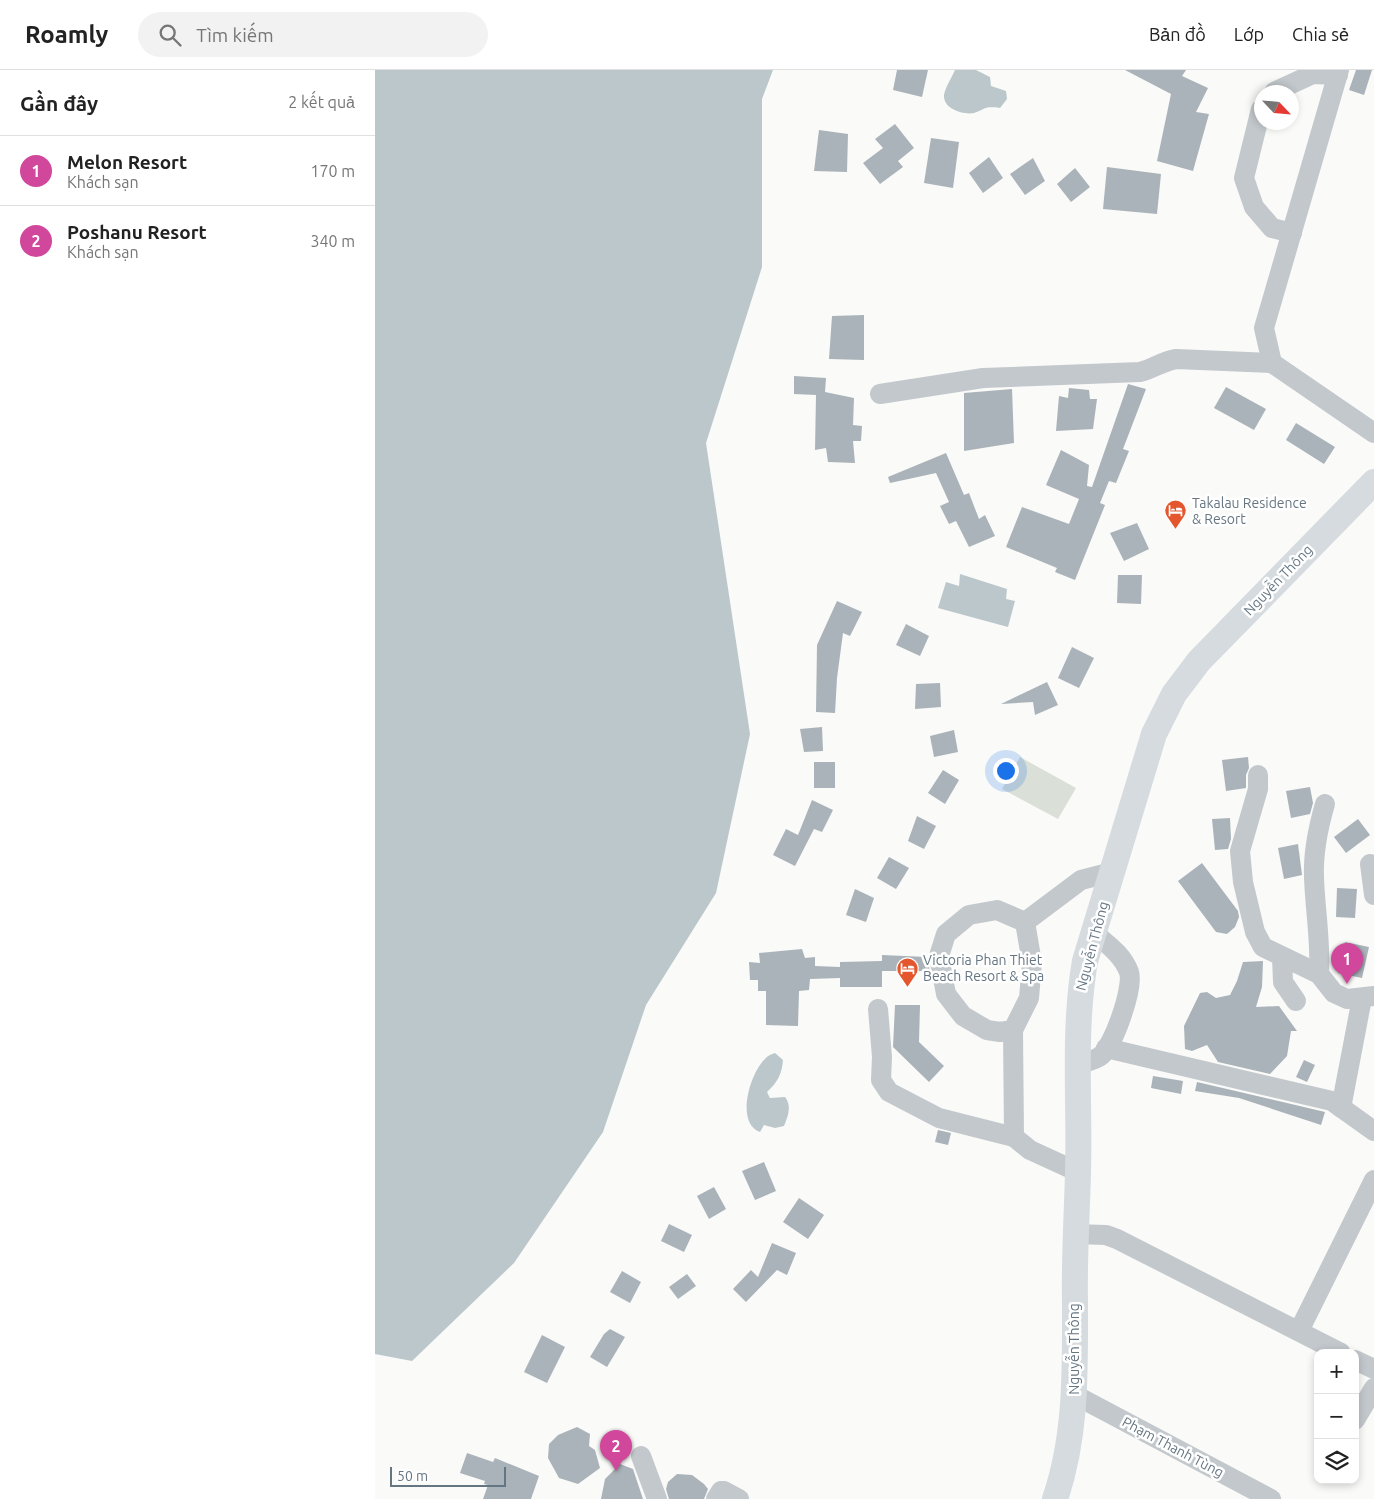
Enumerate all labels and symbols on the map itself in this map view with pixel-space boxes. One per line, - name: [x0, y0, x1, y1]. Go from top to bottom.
- north arrow: [1254, 85, 1299, 130]
- place label: Takalau Residence & Resort: [1192, 495, 1307, 527]
- hotel icon: Takalau Residence & Resort: [1164, 499, 1188, 530]
- street label: Nguyễn Thông: [1239, 540, 1316, 619]
- your location: [993, 758, 1019, 784]
- street label: Nguyễn Thông: [1070, 899, 1112, 992]
- pin: 1: [1331, 943, 1363, 984]
- place label: Victoria Phan Thiet Beach Resort & Spa: [923, 952, 1044, 984]
- hotel icon: Victoria Phan Thiet Beach Resort & Spa: [895, 956, 919, 987]
- street label: Nguyễn Thông: [1064, 1303, 1082, 1395]
- street label: Phạm Thanh Tùng: [1120, 1414, 1226, 1480]
- pin: 2: [600, 1430, 632, 1471]
- scale bar: [390, 1464, 506, 1487]

